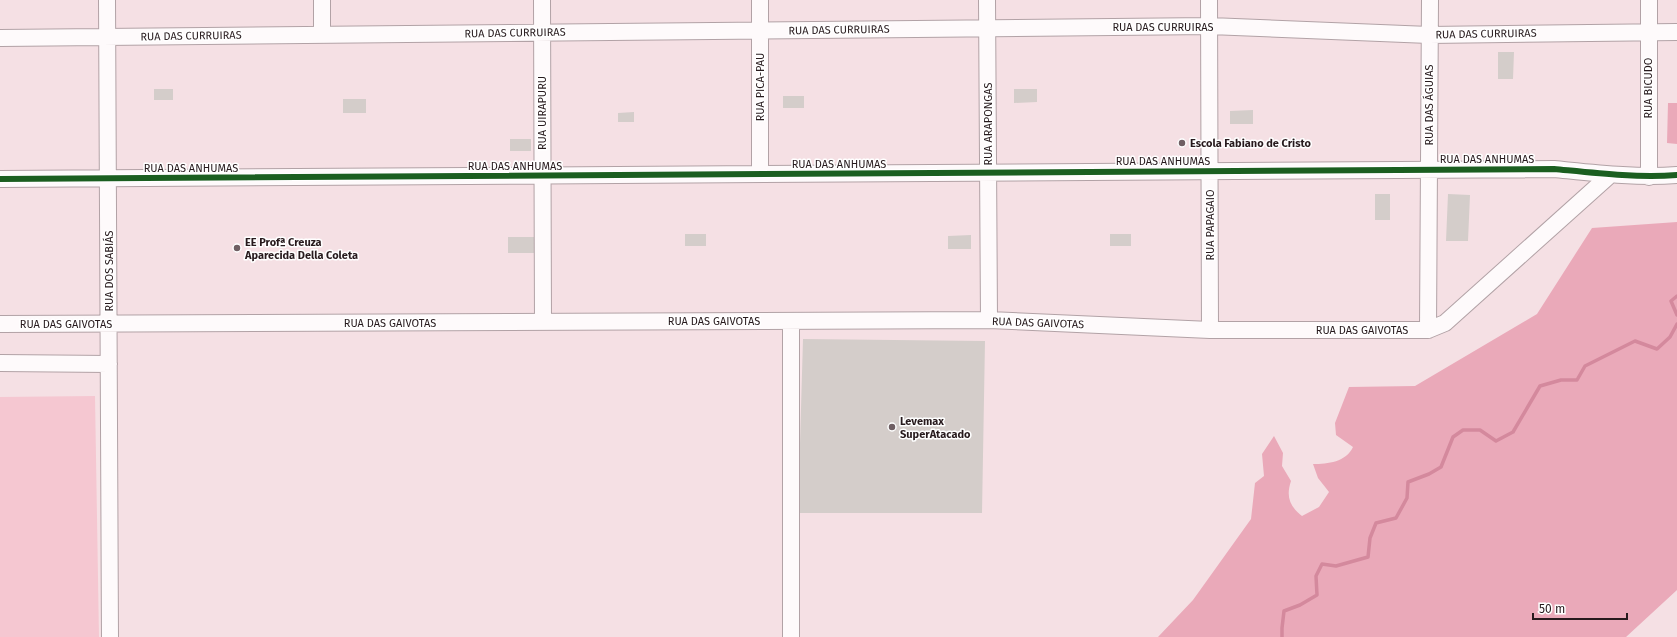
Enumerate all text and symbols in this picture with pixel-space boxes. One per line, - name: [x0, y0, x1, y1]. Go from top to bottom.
- street label: RUA DAS CURRUIRAS: [1112, 21, 1214, 34]
- street label: RUA DAS CURRUIRAS: [788, 23, 890, 37]
- street label: RUA DAS CURRUIRAS: [464, 26, 566, 40]
- street label: RUA DAS CURRUIRAS: [1435, 27, 1537, 41]
- street label: RUA DAS CURRUIRAS: [140, 29, 242, 43]
- street label: RUA PICA-PAU: [754, 53, 767, 121]
- street label: RUA BICUDO: [1642, 58, 1655, 118]
- street label: RUA DAS ÁGUIAS: [1422, 64, 1436, 146]
- street label: RUA UIRAPURU: [536, 76, 549, 150]
- street label: RUA ARAPONGAS: [982, 83, 995, 165]
- place label: Escola Fabiano de Cristo: [1190, 137, 1312, 150]
- marker: Escola Fabiano de Cristo: [1177, 138, 1187, 148]
- street label: RUA DAS ANHUMAS: [1440, 153, 1534, 166]
- street label: RUA DAS ANHUMAS: [1116, 155, 1210, 168]
- street label: RUA DAS ANHUMAS: [792, 158, 886, 171]
- street label: RUA DAS ANHUMAS: [468, 160, 562, 173]
- street label: RUA DAS ANHUMAS: [144, 162, 238, 175]
- street label: RUA PAPAGAIO: [1204, 189, 1217, 261]
- street label: RUA DOS SABIÁS: [102, 230, 116, 312]
- place label: EE Profª Creuza Aparecida Della Coleta: [244, 236, 358, 262]
- marker: EE Profª Creuza Aparecida Della Coleta: [232, 243, 242, 253]
- street label: RUA DAS GAIVOTAS: [668, 315, 760, 328]
- street label: RUA DAS GAIVOTAS: [992, 315, 1084, 331]
- street label: RUA DAS GAIVOTAS: [344, 317, 436, 330]
- street label: RUA DAS GAIVOTAS: [20, 318, 112, 331]
- street label: RUA DAS GAIVOTAS: [1316, 324, 1408, 337]
- place label: Levemax SuperAtacado: [900, 415, 971, 441]
- marker: Levemax SuperAtacado: [887, 422, 897, 432]
- scale bar: [1533, 595, 1627, 621]
- text: 50 m: [1539, 602, 1565, 616]

